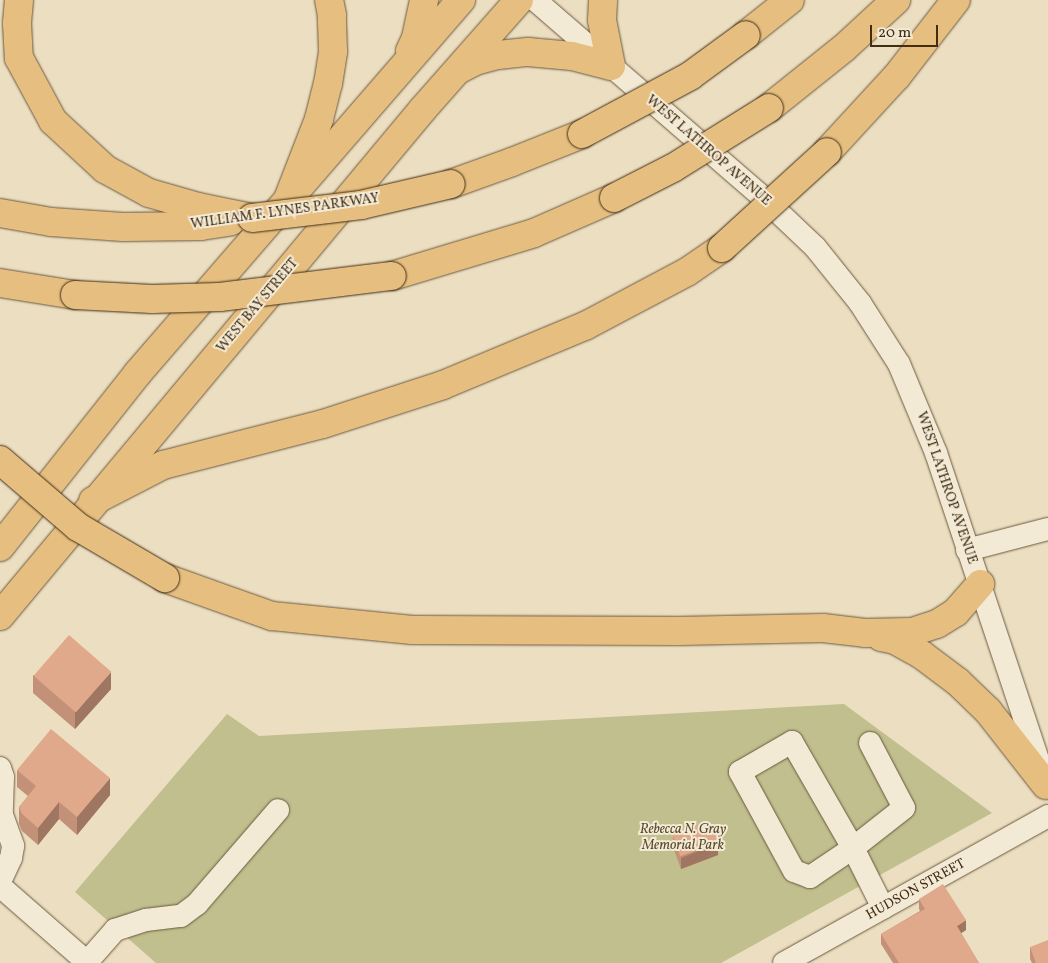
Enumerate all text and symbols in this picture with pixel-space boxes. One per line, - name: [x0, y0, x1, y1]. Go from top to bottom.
- scale bar: [873, 15, 940, 47]
- text: 20 m: [878, 23, 911, 44]
- street label: WEST LATHROP AVENUE: [642, 92, 774, 210]
- street label: WILLIAM F. LYNES PARKWAY: [190, 190, 380, 234]
- street label: WEST BAY STREET: [213, 255, 303, 357]
- street label: WEST LATHROP AVENUE: [912, 409, 980, 567]
- park label: Rebecca N. Gray Memorial Park: [640, 822, 726, 854]
- street label: HUDSON STREET: [864, 856, 968, 924]

